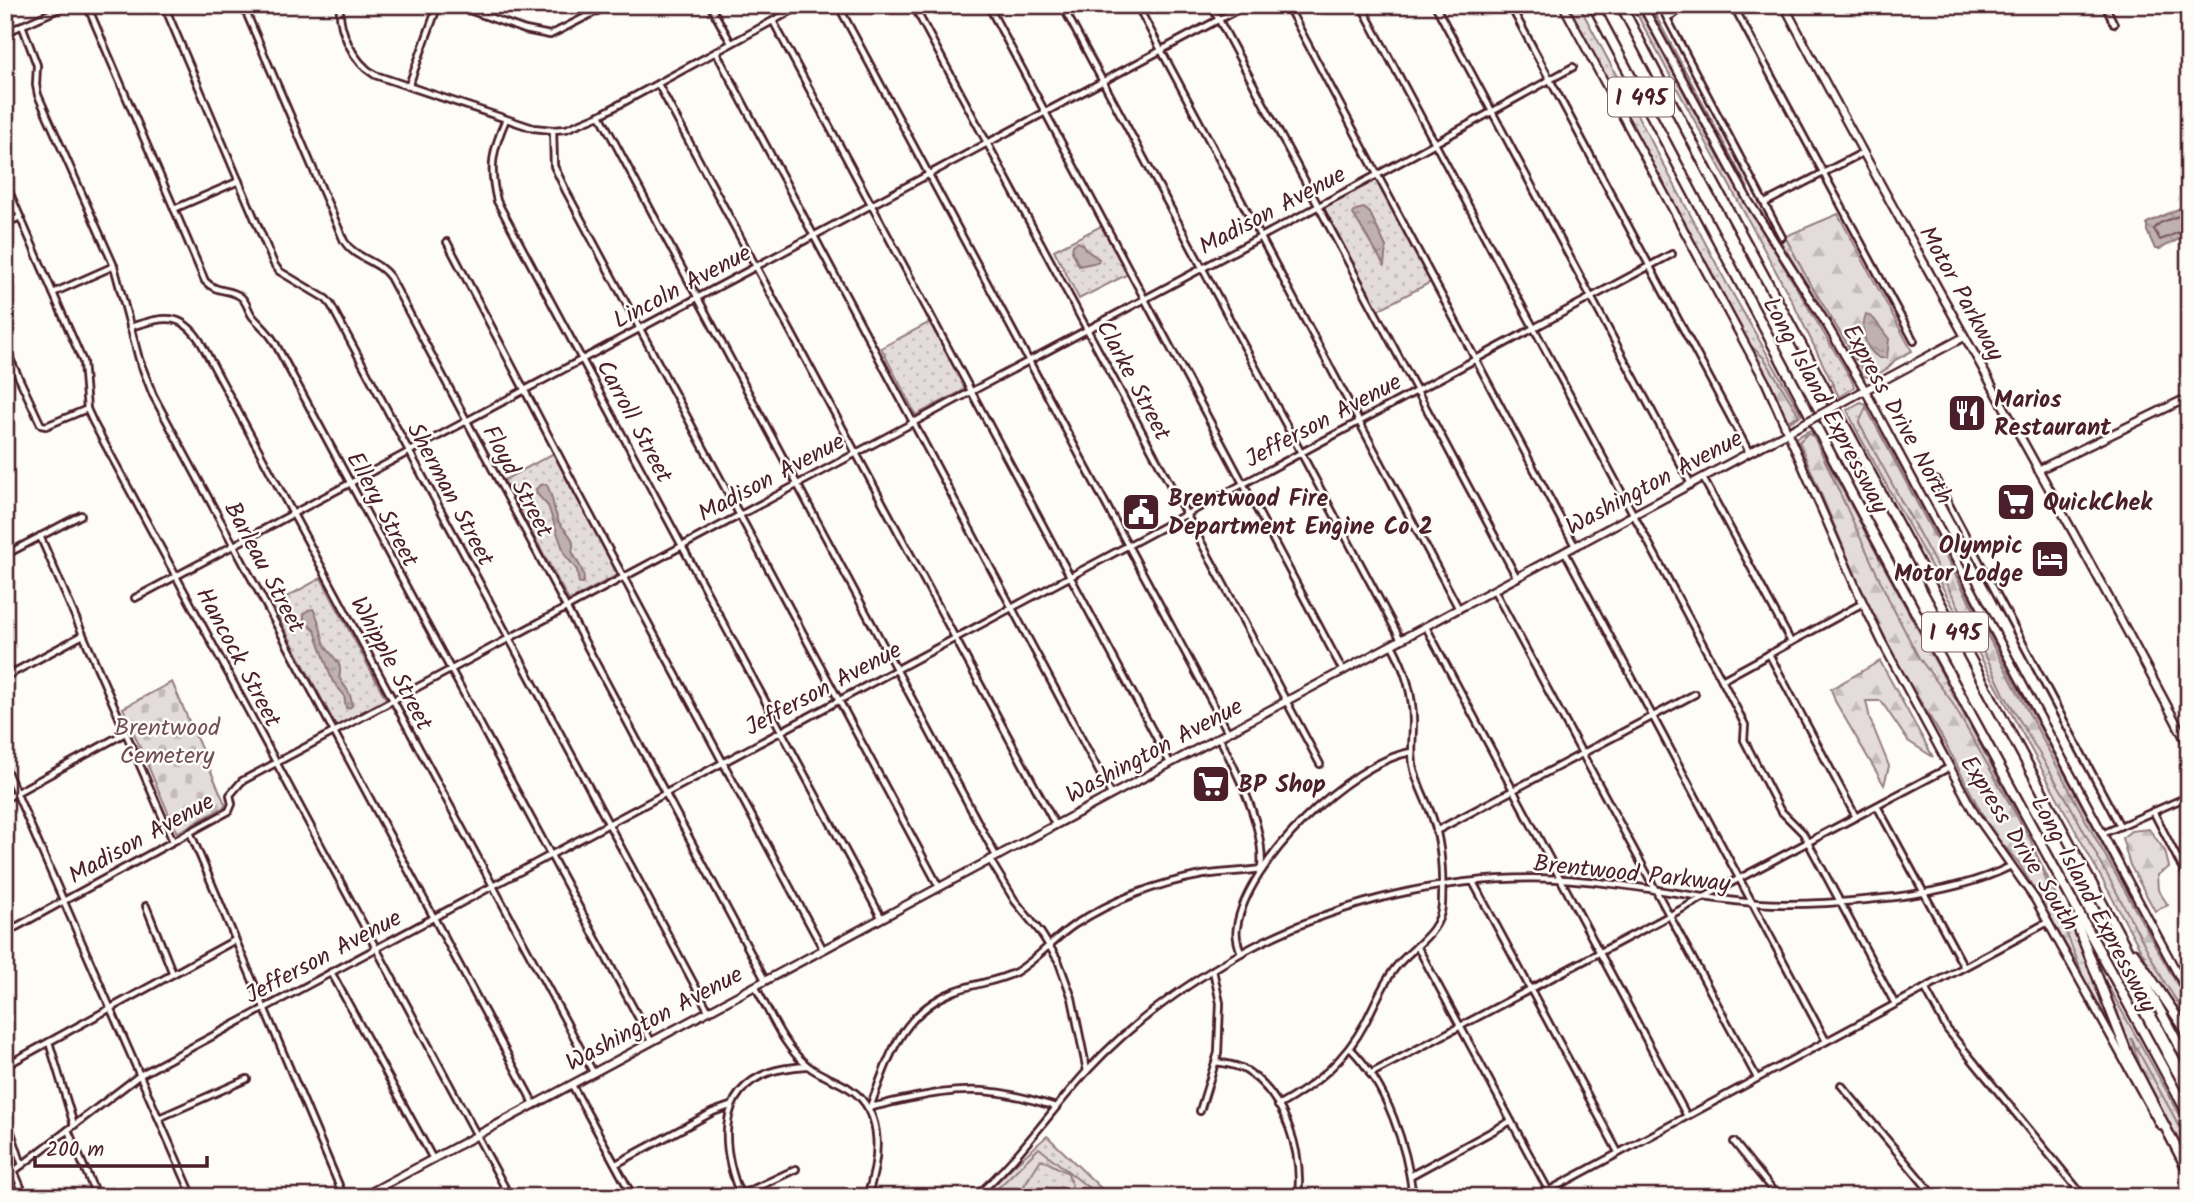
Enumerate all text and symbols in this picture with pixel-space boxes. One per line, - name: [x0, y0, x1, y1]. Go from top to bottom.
- road number: I 495: [1608, 78, 1674, 116]
- street label: Madison Avenue: [1192, 156, 1354, 267]
- street label: Motor Parkway: [1907, 219, 2014, 369]
- street label: Lincoln Avenue: [606, 234, 759, 340]
- street label: Long Island Expressway: [1751, 290, 1899, 522]
- street label: Clarke Street: [1084, 313, 1181, 449]
- street label: Express Drive North: [1831, 317, 1963, 512]
- street label: Carroll Street: [585, 353, 683, 491]
- street label: Jefferson Avenue: [1238, 363, 1409, 479]
- place label: Marios Restaurant: [1994, 381, 2112, 448]
- restaurant icon: Marios Restaurant: [1946, 392, 1988, 434]
- street label: Sherman Street: [395, 416, 504, 574]
- street label: Floyd Street: [471, 418, 563, 546]
- street label: Washington Avenue: [1559, 420, 1751, 547]
- street label: Madison Avenue: [691, 423, 853, 534]
- street label: Ellery Street: [335, 445, 429, 575]
- place label: Brentwood Fire Department Engine Co 2: [1168, 480, 1433, 547]
- supermarket icon: QuickChek: [1995, 481, 2037, 523]
- place label: QuickChek: [2043, 484, 2153, 523]
- public building icon: Brentwood Fire Department Engine Co 2: [1120, 491, 1162, 533]
- street label: Barleau Street: [213, 495, 315, 641]
- place label: Olympic Motor Lodge: [1894, 527, 2023, 594]
- hotel icon: Olympic Motor Lodge: [2029, 538, 2071, 580]
- street label: Hancock Street: [184, 581, 291, 736]
- street label: Whipple Street: [339, 589, 443, 739]
- road number: I 495: [1922, 612, 1988, 652]
- street label: Jefferson Avenue: [738, 631, 909, 747]
- street label: Washington Avenue: [1059, 688, 1251, 815]
- park label: Brentwood Cemetery: [114, 709, 221, 776]
- street label: Express Drive South: [1949, 748, 2089, 940]
- supermarket icon: BP Shop: [1190, 763, 1232, 805]
- place label: BP Shop: [1238, 766, 1326, 805]
- street label: Madison Avenue: [61, 783, 222, 896]
- street label: Long Island Expressway: [2019, 789, 2167, 1021]
- street label: Brentwood Parkway: [1531, 845, 1733, 904]
- street label: Jefferson Avenue: [238, 899, 409, 1015]
- street label: Washington Avenue: [559, 956, 751, 1083]
- scale bar: [35, 1125, 206, 1169]
- text: 200 m: [46, 1134, 104, 1167]

